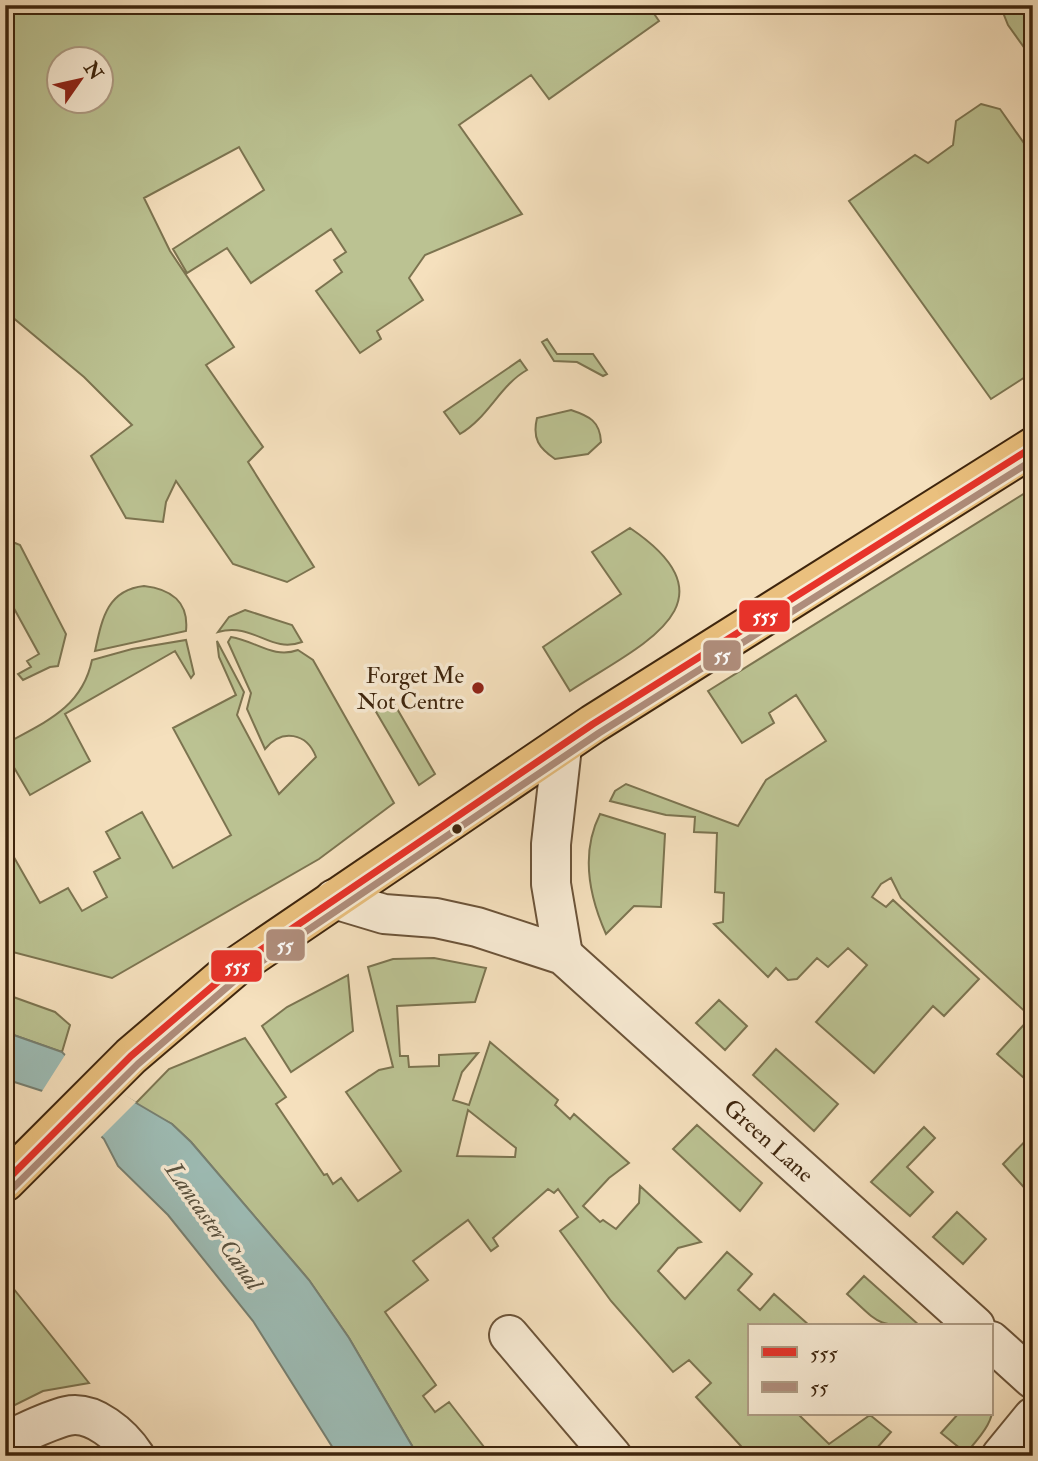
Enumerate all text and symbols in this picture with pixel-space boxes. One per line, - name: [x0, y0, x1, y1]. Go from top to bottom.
- north arrow: [46, 46, 116, 116]
- text: N: [78, 56, 109, 86]
- line badge: 555: [738, 599, 791, 633]
- text: 555: [752, 605, 778, 629]
- line badge: 55: [702, 639, 742, 672]
- text: 55: [714, 644, 731, 668]
- place label: Forget Me Not Centre: [357, 661, 464, 716]
- marker: Forget Me Not Centre: [470, 680, 486, 696]
- unlabelled marker: [450, 822, 464, 836]
- line badge: 55: [265, 928, 306, 962]
- text: 55: [277, 934, 294, 958]
- line badge: 555: [210, 949, 263, 983]
- text: 555: [224, 955, 250, 979]
- street label: Green Lane: [718, 1093, 820, 1189]
- water label: Lancaster Canal: [157, 1155, 271, 1298]
- legend: [748, 1324, 992, 1416]
- text: 555: [810, 1340, 838, 1367]
- text: 55: [810, 1374, 829, 1401]

